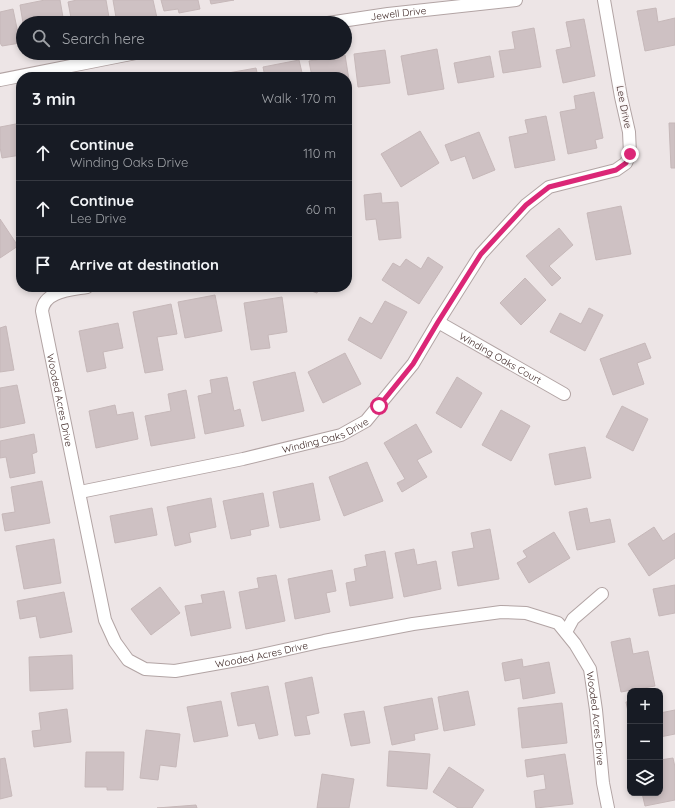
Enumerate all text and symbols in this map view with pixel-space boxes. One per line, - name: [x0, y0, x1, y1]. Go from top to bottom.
- street label: Jewell Drive: [370, 3, 427, 23]
- search box: [16, 16, 352, 60]
- icon: search: [30, 27, 52, 49]
- text: Search here: [62, 29, 145, 48]
- street label: Lee Drive: [613, 84, 635, 130]
- text: 3 min: [32, 88, 76, 109]
- text: Walk · 170 m: [261, 90, 336, 106]
- text: Continue: [70, 135, 134, 154]
- icon: ahead: [32, 142, 54, 164]
- text: 110 m: [303, 145, 336, 161]
- route end: [621, 145, 639, 163]
- text: Winding Oaks Drive: [70, 154, 188, 170]
- text: Continue: [70, 191, 134, 210]
- icon: ahead: [32, 198, 54, 220]
- text: 60 m: [306, 201, 336, 217]
- text: Lee Drive: [70, 210, 126, 226]
- icon: arrive: [32, 254, 54, 276]
- text: Arrive at destination: [70, 255, 219, 274]
- street label: Winding Oaks Court: [457, 329, 544, 387]
- street label: Wooded Acres Drive: [44, 352, 76, 448]
- route start: [370, 397, 388, 415]
- street label: Winding Oaks Drive: [280, 414, 371, 456]
- street label: Wooded Acres Drive: [214, 638, 309, 670]
- street label: Wooded Acres Drive: [584, 670, 608, 766]
- map controls: [627, 688, 663, 796]
- button: +: [627, 688, 663, 724]
- button: −: [627, 724, 663, 760]
- button: layers: [627, 760, 663, 796]

